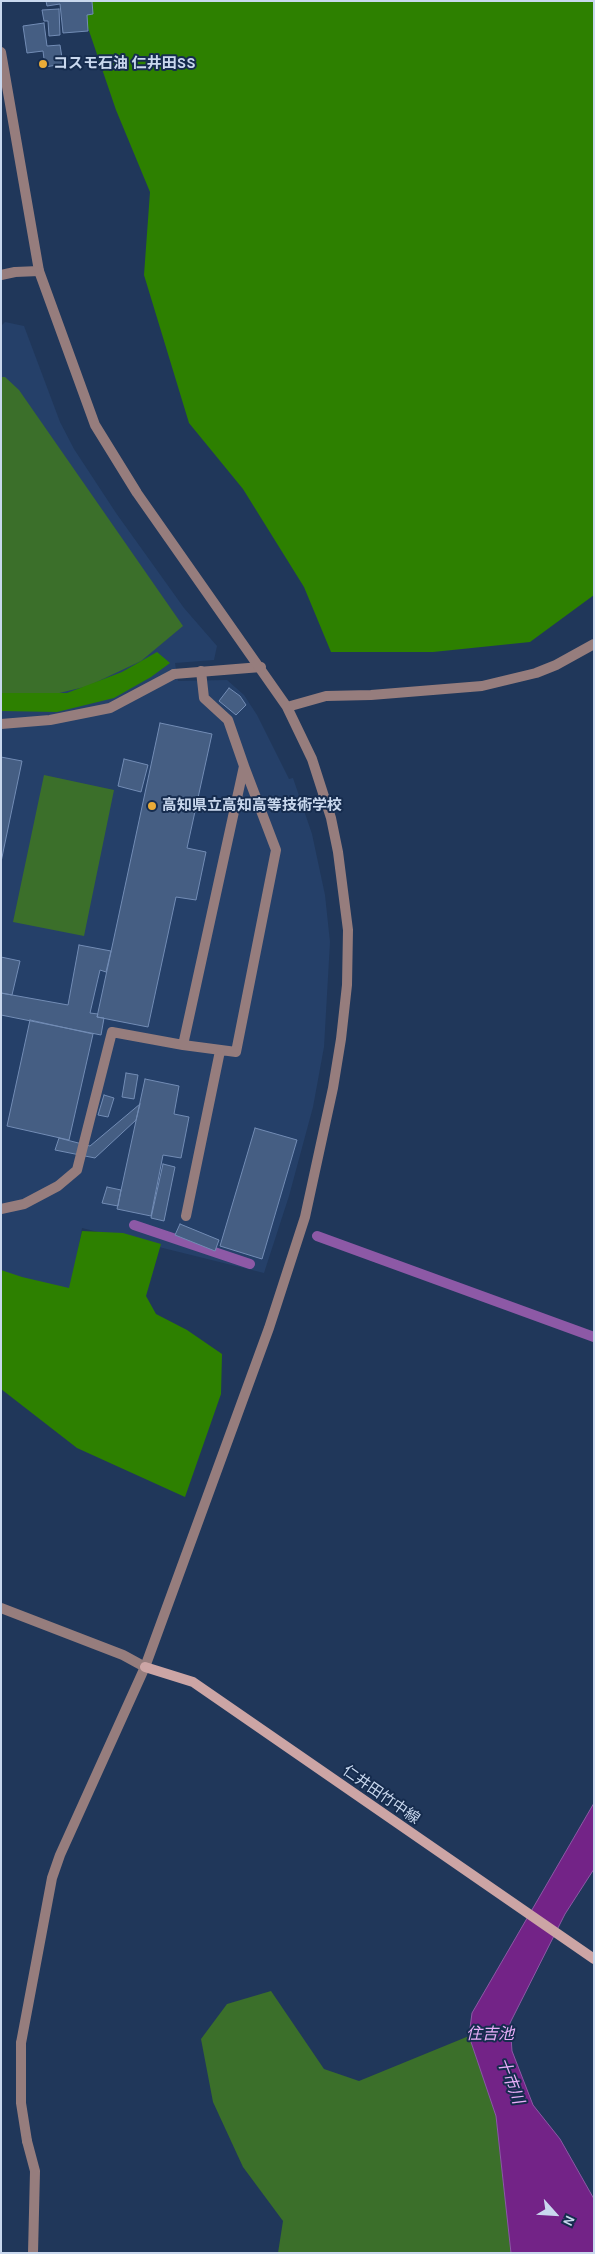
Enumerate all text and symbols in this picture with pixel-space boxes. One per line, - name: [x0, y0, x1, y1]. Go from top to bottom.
- place label: コスモ石油 仁井田SS: [53, 55, 196, 73]
- marker: コスモ石油 仁井田SS: [37, 58, 49, 70]
- place label: 高知県立高知高等技術学校: [162, 797, 342, 815]
- marker: 高知県立高知高等技術学校: [146, 800, 158, 812]
- street label: 仁井田竹中線: [339, 1762, 423, 1828]
- water label: 住吉池: [466, 2024, 514, 2044]
- water label: 十市川: [492, 2055, 528, 2107]
- north arrow: [530, 2189, 580, 2239]
- text: N: [559, 2213, 579, 2229]

